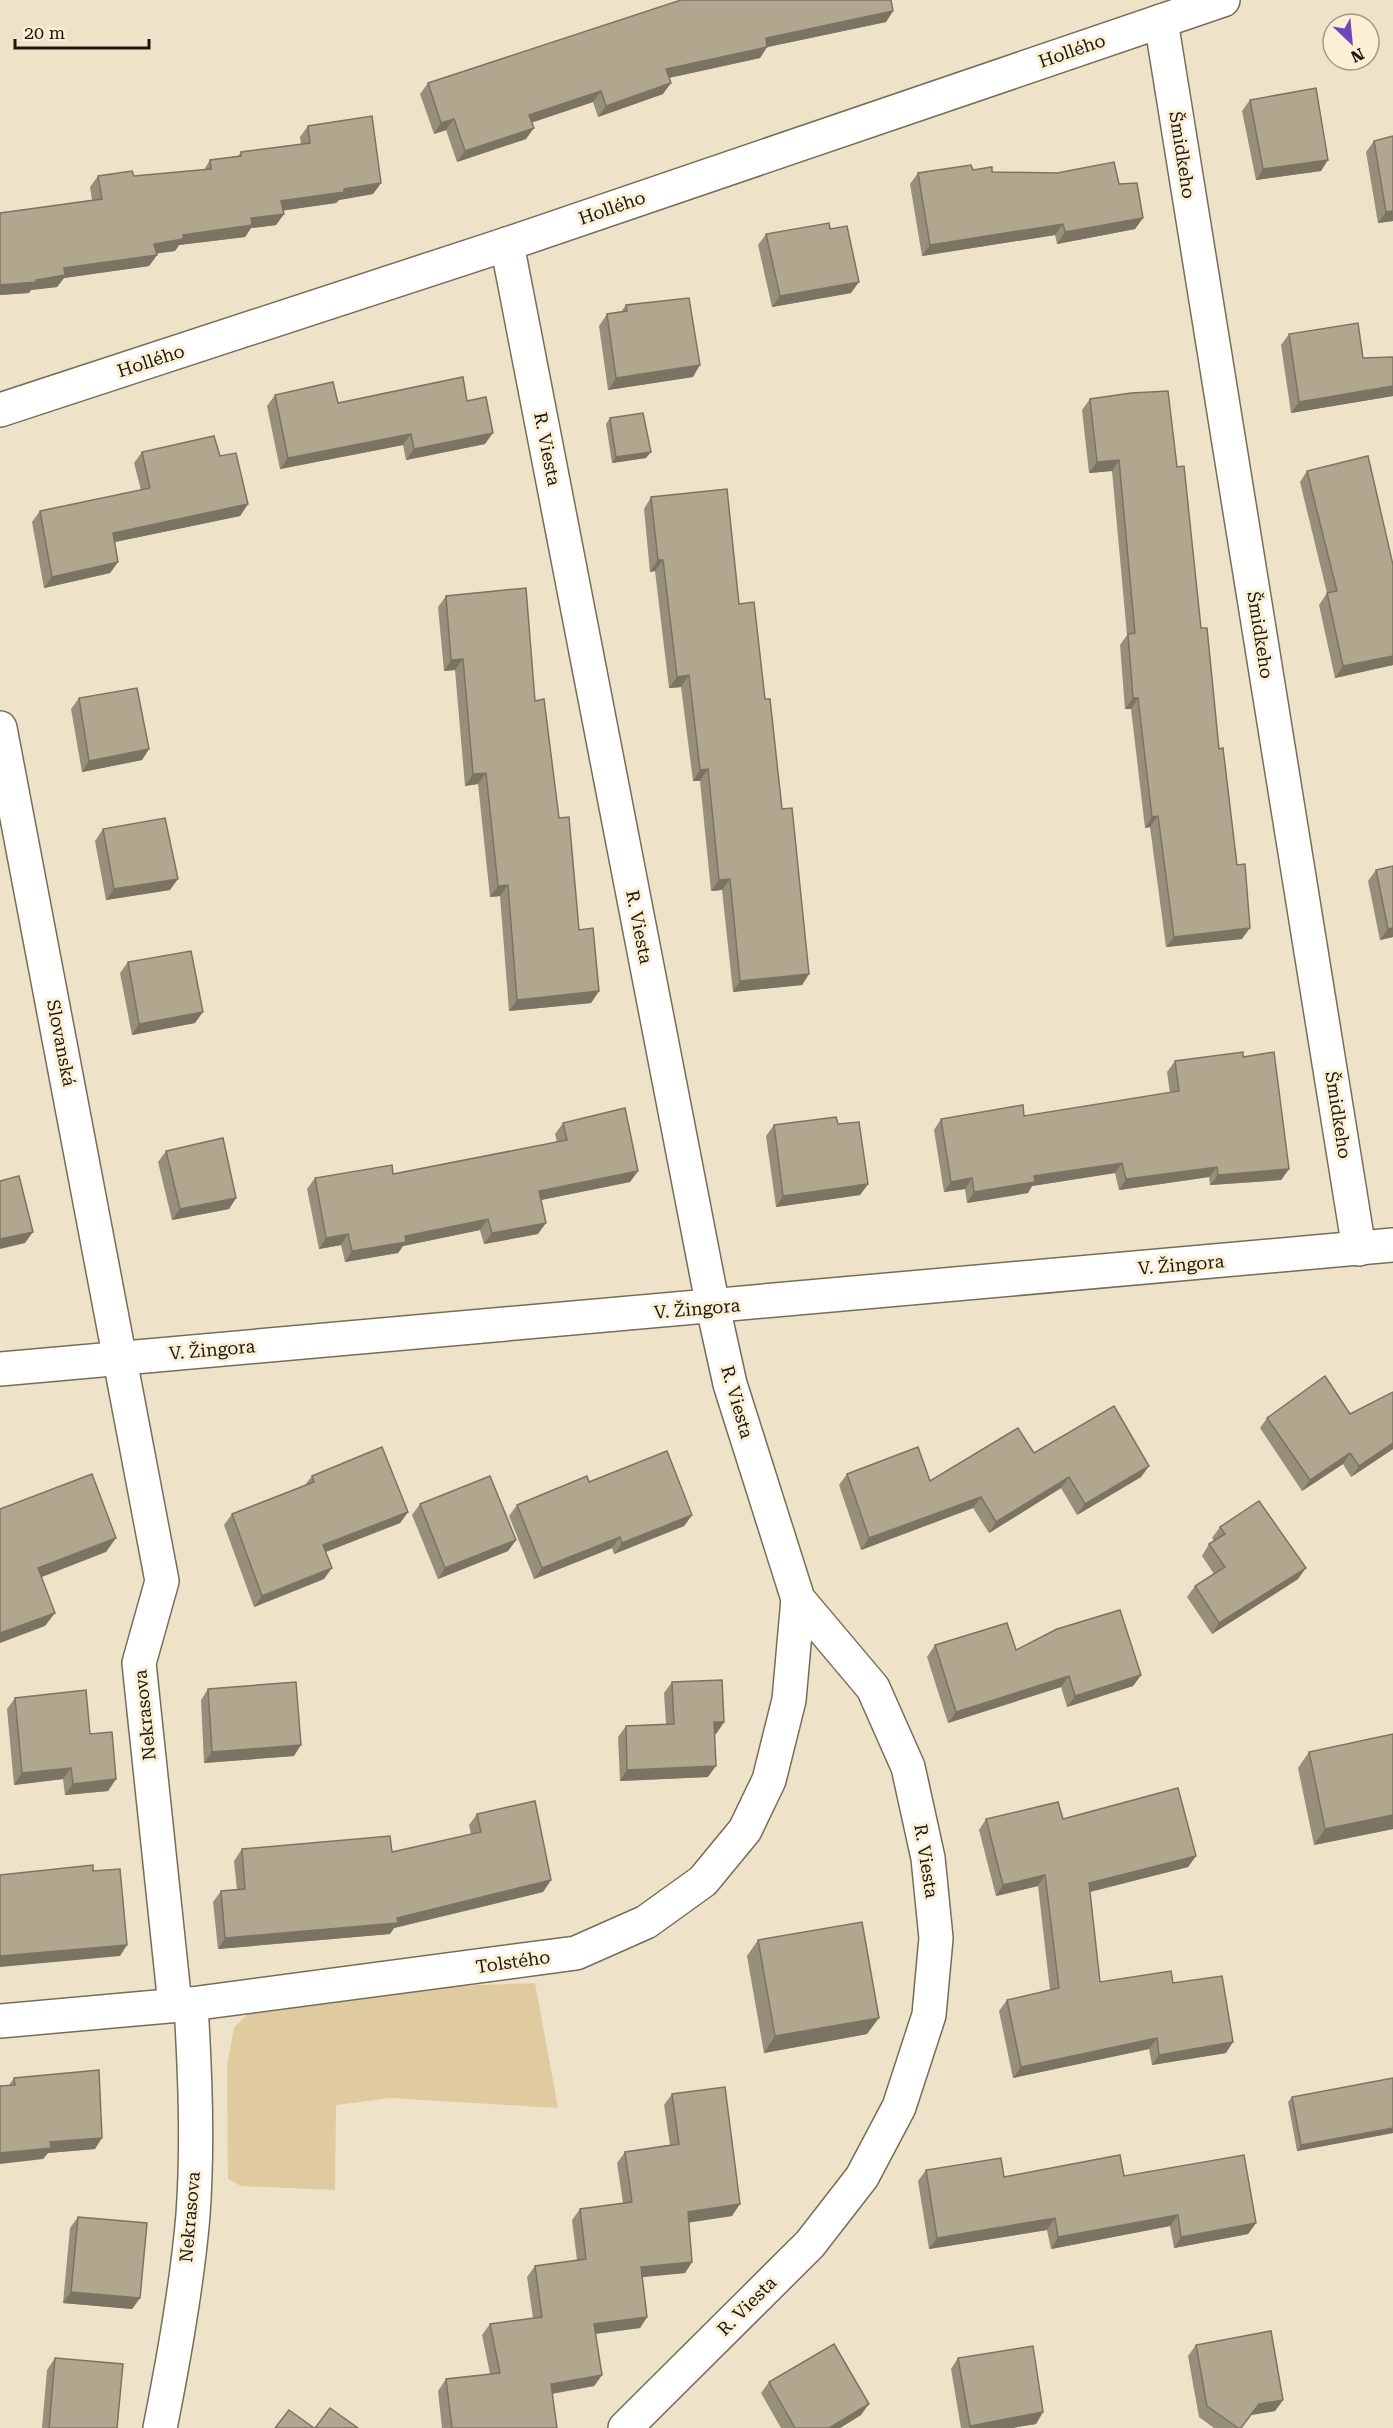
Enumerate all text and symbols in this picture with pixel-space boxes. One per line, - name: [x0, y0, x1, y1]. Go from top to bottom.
- scale bar: [15, 12, 148, 50]
- north arrow: [1321, 12, 1381, 72]
- text: 20 m: [24, 22, 65, 43]
- street label: Hollého: [1036, 29, 1108, 72]
- text: N: [1348, 44, 1367, 66]
- street label: Šmidkeho: [1165, 110, 1200, 200]
- street label: Hollého: [576, 186, 648, 229]
- street label: Hollého: [115, 340, 187, 381]
- street label: R. Viesta: [530, 410, 565, 488]
- street label: Šmidkeho: [1243, 590, 1278, 680]
- street label: R. Viesta: [622, 888, 657, 966]
- street label: Slovanská: [43, 998, 80, 1088]
- street label: Šmidkeho: [1321, 1070, 1356, 1160]
- street label: V. Žingora: [1137, 1250, 1225, 1279]
- street label: V. Žingora: [653, 1294, 741, 1323]
- street label: V. Žingora: [168, 1335, 256, 1364]
- street label: R. Viesta: [717, 1363, 758, 1441]
- street label: Nekrasova: [129, 1668, 160, 1762]
- street label: R. Viesta: [910, 1822, 943, 1900]
- street label: Tolstého: [474, 1946, 552, 1977]
- street label: Nekrasova: [175, 2170, 204, 2263]
- street label: R. Viesta: [713, 2272, 781, 2340]

